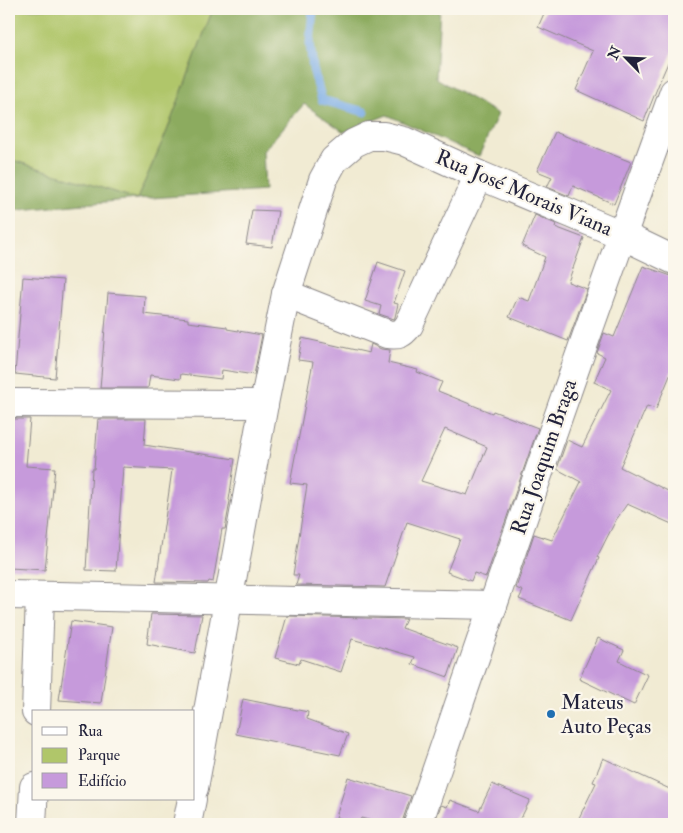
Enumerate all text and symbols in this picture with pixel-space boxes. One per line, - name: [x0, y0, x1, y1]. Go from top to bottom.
- north arrow: [600, 32, 650, 82]
- text: N: [604, 43, 625, 63]
- street label: Rua José Morais Viana: [432, 144, 617, 243]
- street label: Rua Joaquim Braga: [505, 375, 583, 538]
- place label: Mateus Auto Peças: [560, 689, 651, 740]
- marker: Mateus Auto Peças: [545, 708, 557, 720]
- legend: [32, 710, 195, 800]
- text: Rua: [78, 722, 103, 741]
- text: Parque: [78, 746, 120, 765]
- text: Edifício: [78, 772, 126, 791]

